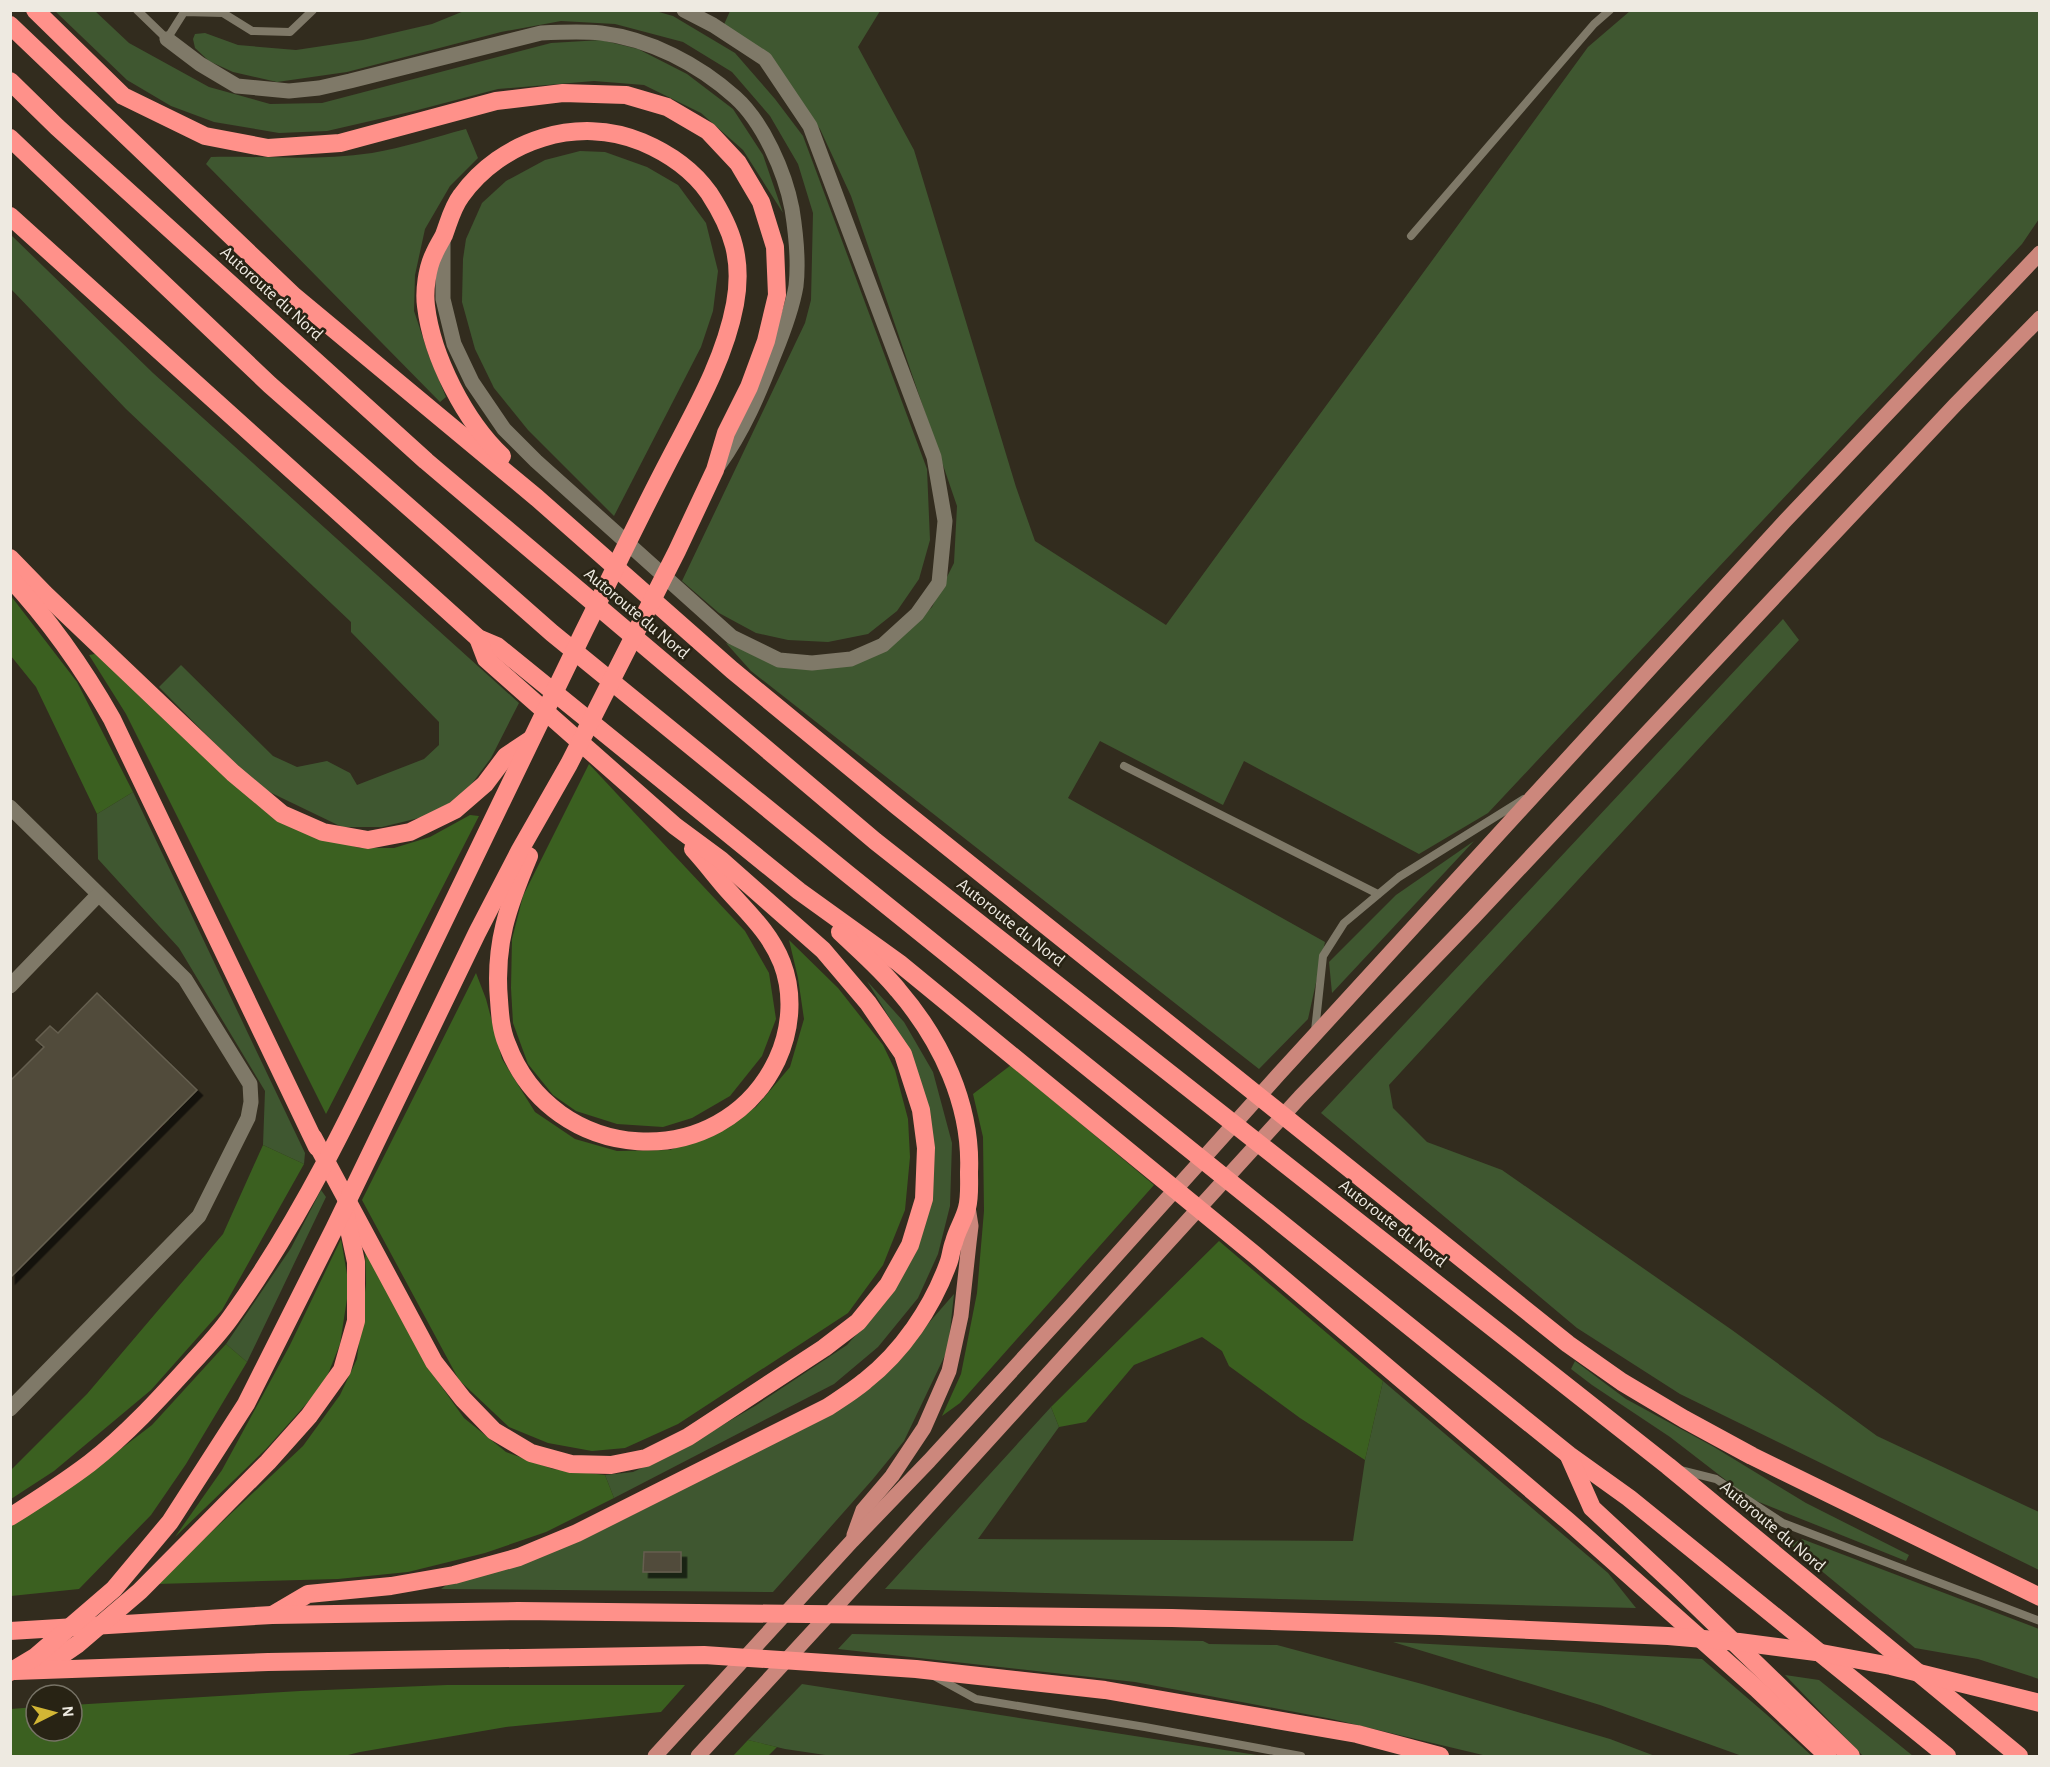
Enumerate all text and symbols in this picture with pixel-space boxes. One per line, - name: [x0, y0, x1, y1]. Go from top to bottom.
- street label: Autoroute du Nord: [217, 243, 326, 344]
- street label: Autoroute du Nord: [580, 565, 692, 663]
- street label: Autoroute du Nord: [953, 875, 1068, 970]
- street label: Autoroute du Nord: [1335, 1176, 1450, 1271]
- street label: Autoroute du Nord: [1716, 1478, 1828, 1576]
- north arrow: [24, 1683, 84, 1743]
- text: N: [59, 1705, 76, 1718]

